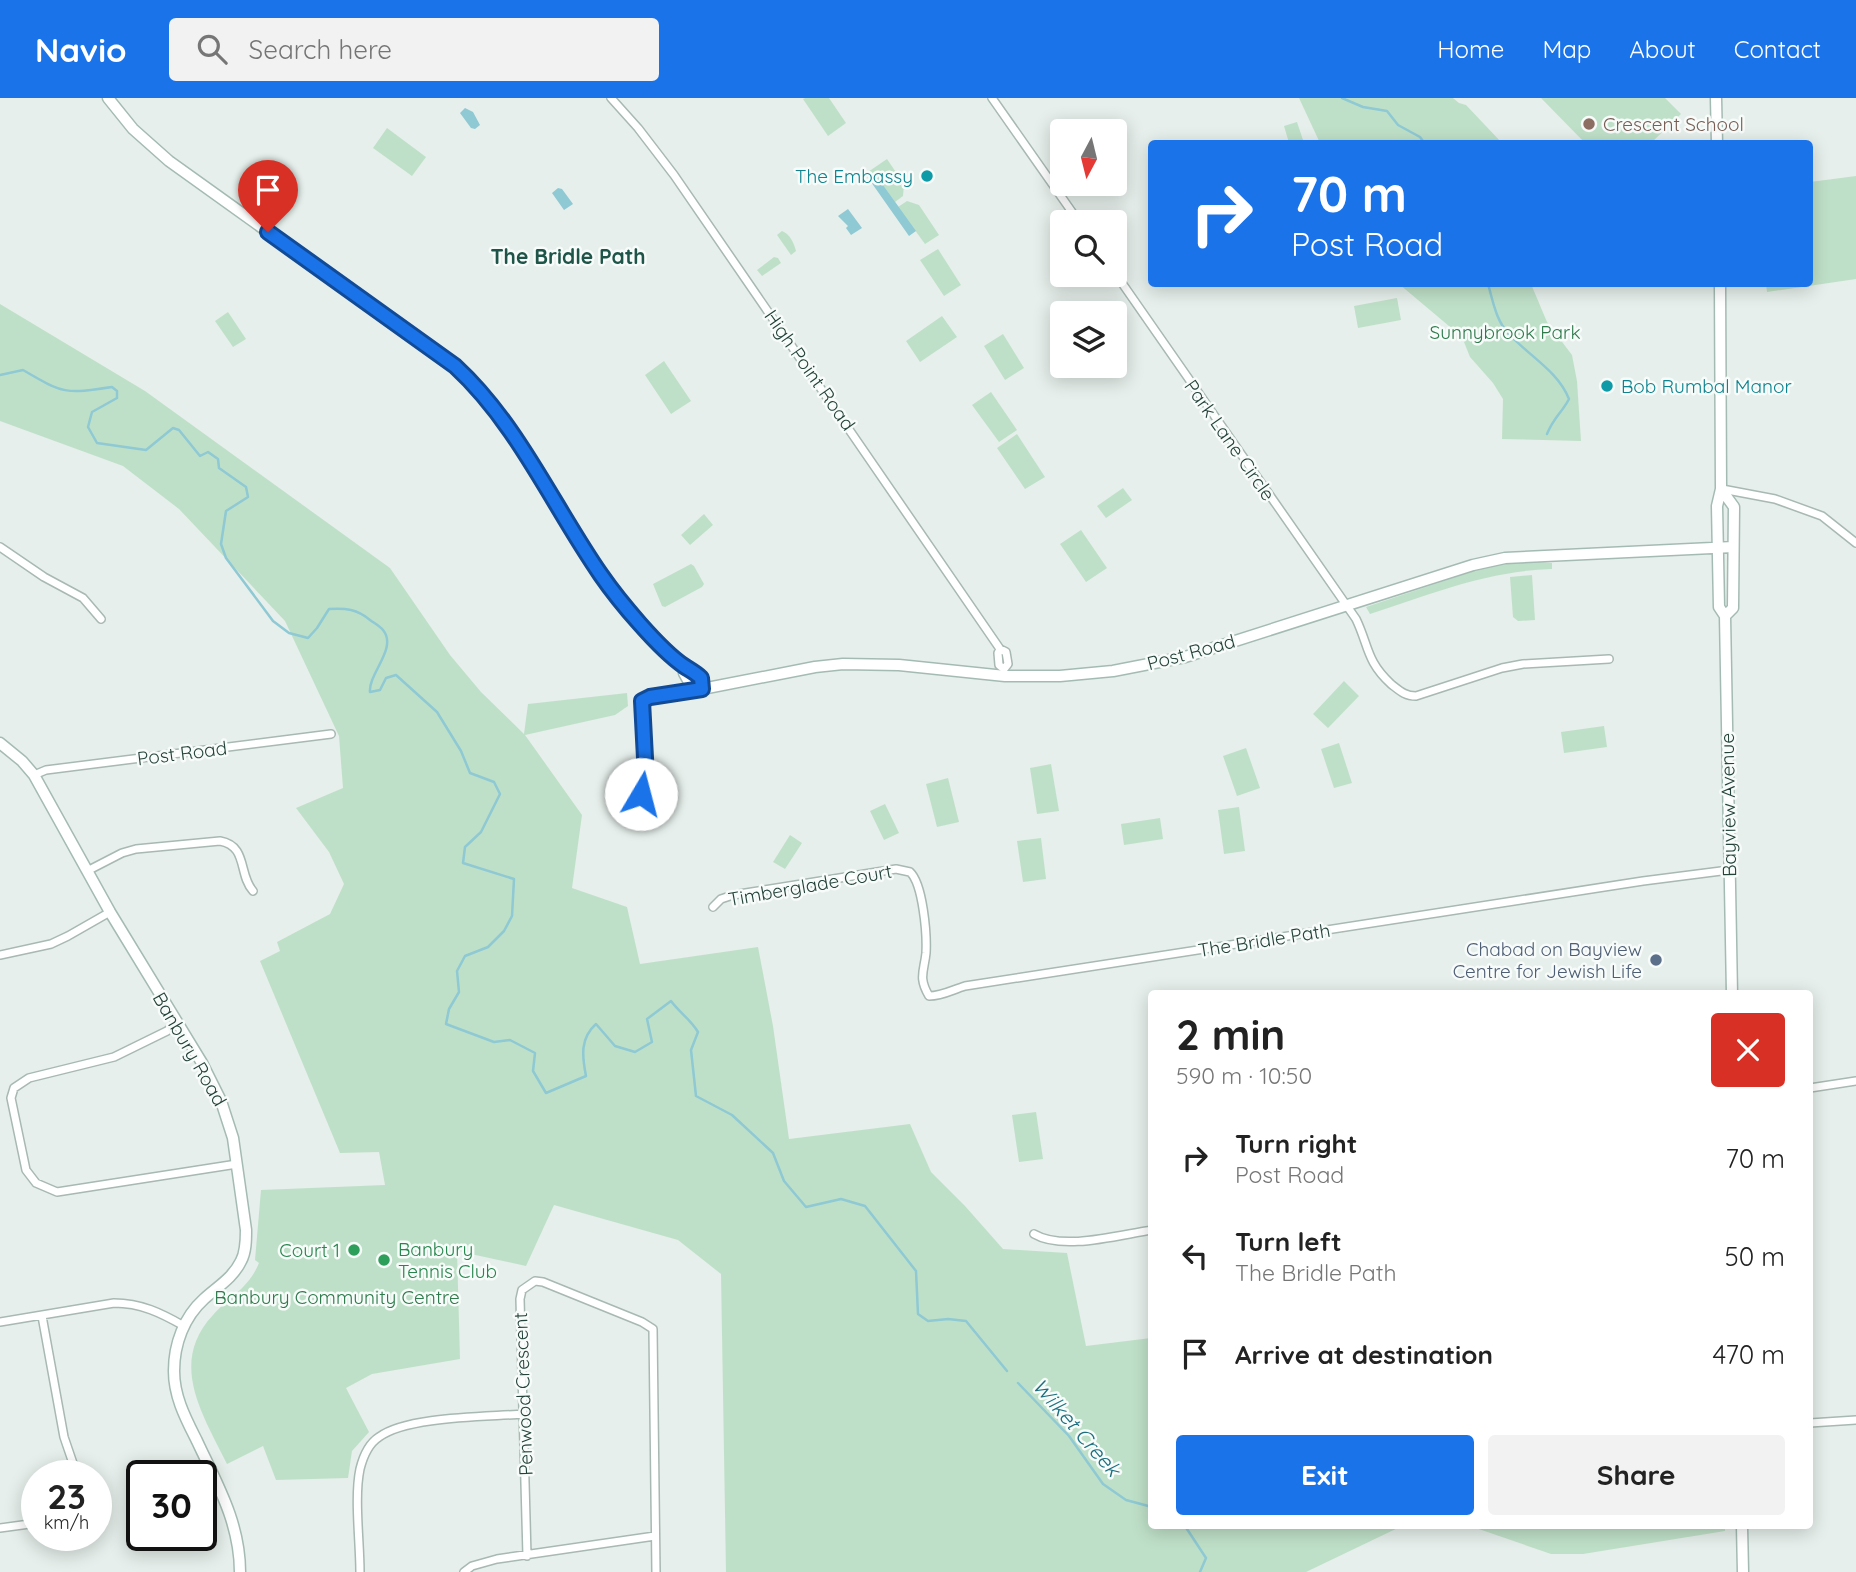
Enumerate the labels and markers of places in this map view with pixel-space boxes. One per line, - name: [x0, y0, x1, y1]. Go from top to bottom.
- place label: Crescent School: [1603, 112, 1744, 136]
- marker: Crescent School: [1581, 116, 1597, 132]
- pin: [238, 160, 298, 232]
- place label: The Embassy: [795, 164, 913, 188]
- marker: The Embassy: [919, 168, 935, 184]
- place label: Bob Rumbal Manor: [1621, 374, 1792, 398]
- marker: Bob Rumbal Manor: [1599, 378, 1615, 394]
- place label: Chabad on Bayview Centre for Jewish Life: [1453, 937, 1642, 983]
- marker: Chabad on Bayview Centre for Jewish Life: [1648, 952, 1664, 968]
- place label: Banbury Tennis Club: [398, 1237, 497, 1283]
- place label: Court 1: [279, 1238, 340, 1262]
- marker: Court 1: [346, 1242, 362, 1258]
- marker: Banbury Tennis Club: [376, 1252, 392, 1268]

